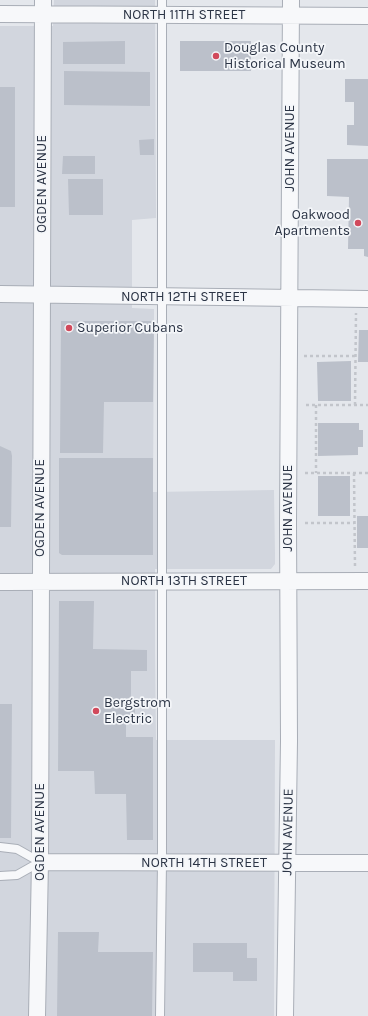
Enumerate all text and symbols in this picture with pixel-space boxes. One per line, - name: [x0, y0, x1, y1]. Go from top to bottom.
- street label: NORTH 11TH STREET: [123, 7, 245, 23]
- place label: Douglas County Historical Museum: [224, 40, 346, 72]
- marker: Douglas County Historical Museum: [211, 51, 221, 61]
- street label: JOHN AVENUE: [282, 105, 298, 191]
- street label: OGDEN AVENUE: [34, 135, 50, 233]
- place label: Oakwood Apartments: [274, 207, 350, 240]
- marker: Oakwood Apartments: [353, 218, 363, 228]
- street label: NORTH 12TH STREET: [121, 289, 247, 305]
- place label: Superior Cubans: [77, 320, 183, 336]
- marker: Superior Cubans: [64, 323, 74, 333]
- street label: OGDEN AVENUE: [32, 459, 48, 557]
- street label: JOHN AVENUE: [280, 465, 296, 551]
- street label: NORTH 13TH STREET: [121, 573, 247, 589]
- place label: Bergstrom Electric: [104, 695, 171, 728]
- marker: Bergstrom Electric: [91, 706, 101, 716]
- street label: OGDEN AVENUE: [32, 783, 48, 881]
- street label: JOHN AVENUE: [279, 788, 297, 876]
- street label: NORTH 14TH STREET: [141, 855, 267, 871]

